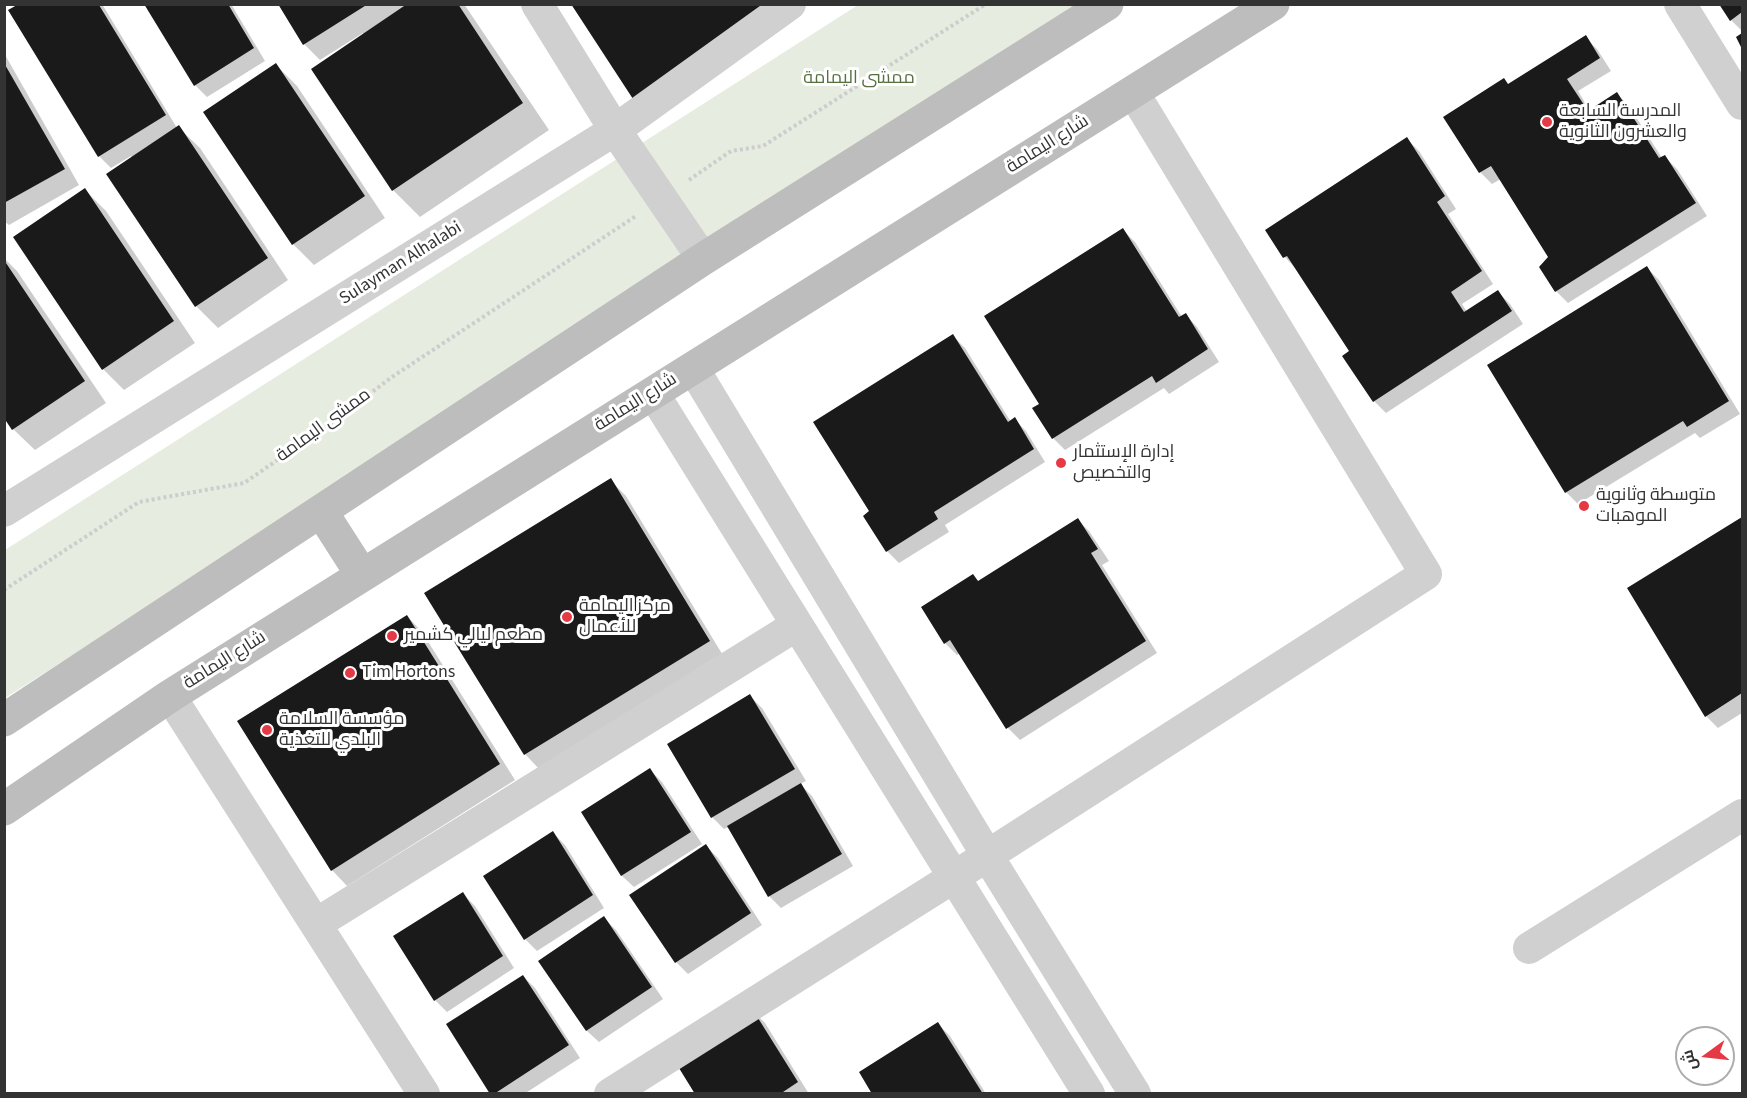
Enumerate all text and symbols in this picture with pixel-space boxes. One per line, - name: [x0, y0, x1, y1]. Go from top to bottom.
- park label: ممشى اليمامة: [803, 68, 915, 90]
- place label: المدرسة السابعة والعشرون الثانوية: [1559, 101, 1687, 144]
- street label: شارع اليمامة: [1003, 111, 1093, 179]
- marker: المدرسة السابعة والعشرون الثانوية: [1540, 115, 1554, 129]
- street label: Sulayman Alhalabi: [336, 218, 466, 310]
- street label: شارع اليمامة: [591, 369, 681, 437]
- street label: ممشى اليمامة: [273, 385, 375, 467]
- place label: إدارة الإستثمار والتخصيص: [1073, 442, 1174, 484]
- marker: إدارة الإستثمار والتخصيص: [1054, 456, 1068, 470]
- place label: متوسطة وثانوية الموهبات: [1596, 485, 1716, 528]
- marker: متوسطة وثانوية الموهبات: [1577, 499, 1591, 513]
- place label: مركز اليمامة للأعمال: [579, 596, 671, 638]
- marker: مركز اليمامة للأعمال: [560, 610, 574, 624]
- place label: مطعم ليالي كشمير: [404, 625, 543, 647]
- street label: شارع اليمامة: [180, 627, 270, 695]
- marker: مطعم ليالي كشمير: [385, 629, 399, 643]
- place label: Tim Hortons: [362, 662, 455, 684]
- marker: Tim Hortons: [343, 666, 357, 680]
- place label: مؤسسة السلامة البلدي للتغذية: [279, 709, 405, 752]
- marker: مؤسسة السلامة البلدي للتغذية: [260, 723, 274, 737]
- north arrow: [1675, 1026, 1735, 1086]
- text: ش: [1676, 1047, 1703, 1073]

